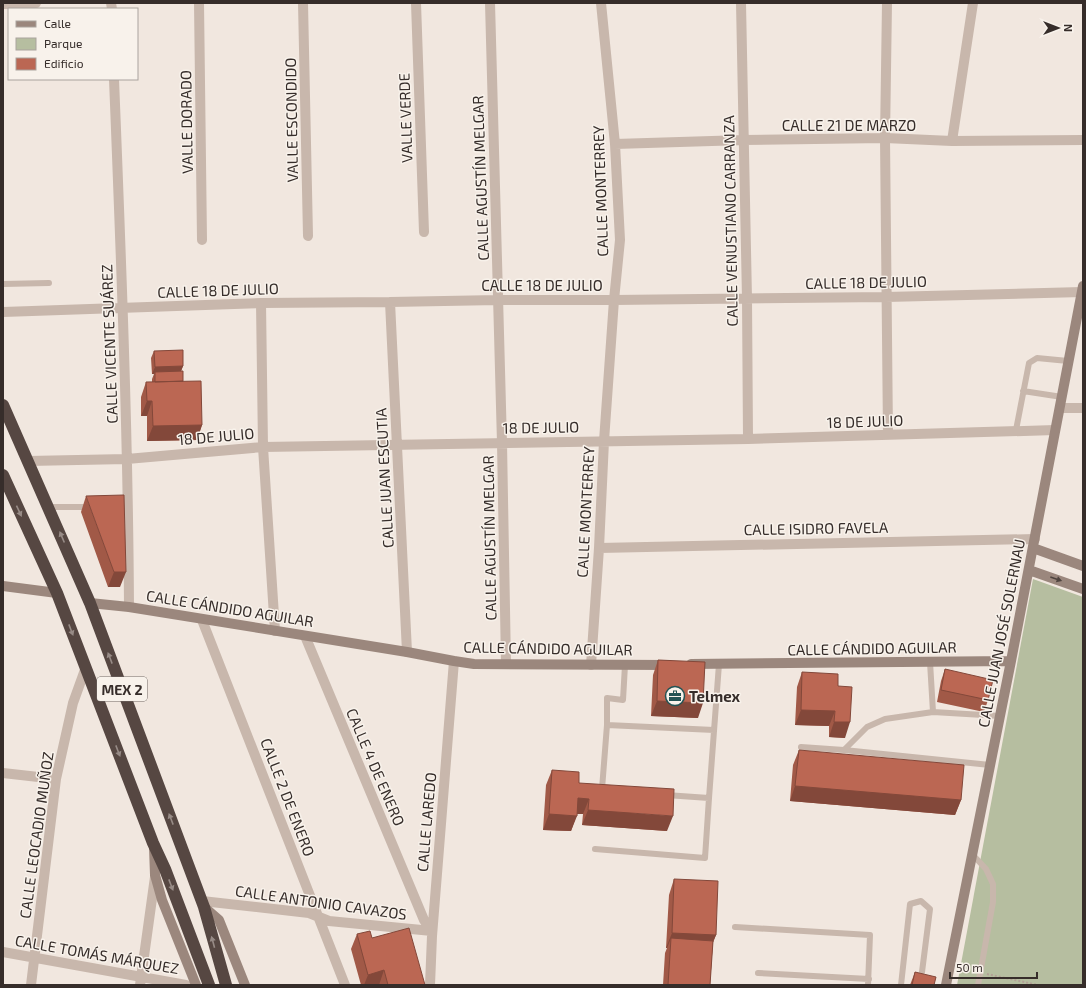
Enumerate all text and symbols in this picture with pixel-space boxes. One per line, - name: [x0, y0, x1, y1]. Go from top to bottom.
- legend: [8, 8, 138, 80]
- north arrow: [1038, 8, 1078, 48]
- text: Calle: [44, 16, 71, 30]
- text: N: [1062, 24, 1075, 32]
- text: Parque: [44, 36, 82, 50]
- text: Edificio: [44, 56, 84, 70]
- street label: VALLE ESCONDIDO: [281, 57, 301, 183]
- street label: VALLE DORADO: [176, 70, 196, 174]
- street label: VALLE VERDE: [394, 73, 416, 163]
- street label: CALLE AGUSTÍN MELGAR: [468, 95, 492, 261]
- street label: CALLE VENUSTIANO CARRANZA: [719, 115, 741, 327]
- street label: CALLE 21 DE MARZO: [782, 116, 916, 134]
- street label: CALLE MONTERREY: [589, 125, 611, 257]
- street label: CALLE VICENTE SUÁREZ: [97, 264, 121, 424]
- street label: CALLE 18 DE JULIO: [805, 272, 927, 292]
- street label: CALLE 18 DE JULIO: [481, 276, 603, 294]
- street label: CALLE 18 DE JULIO: [157, 279, 279, 301]
- street label: CALLE JUAN ESCUTIA: [371, 407, 397, 549]
- street label: 18 DE JULIO: [826, 411, 904, 431]
- street label: 18 DE JULIO: [503, 417, 579, 437]
- street label: 18 DE JULIO: [177, 424, 255, 448]
- street label: CALLE MONTERREY: [573, 445, 597, 578]
- street label: CALLE AGUSTÍN MELGAR: [479, 455, 499, 621]
- one-way arrow: [16, 505, 22, 516]
- street label: CALLE ISIDRO FAVELA: [744, 518, 889, 538]
- one-way arrow: [58, 531, 64, 543]
- street label: CALLE JUAN JOSÉ SOLERNAU: [974, 537, 1028, 729]
- one-way arrow: [1050, 577, 1062, 583]
- street label: CALLE CÁNDIDO AGUILAR: [145, 586, 315, 630]
- one-way arrow: [69, 624, 75, 636]
- street label: CALLE CÁNDIDO AGUILAR: [463, 638, 633, 658]
- street label: CALLE CÁNDIDO AGUILAR: [787, 638, 957, 658]
- one-way arrow: [107, 651, 113, 663]
- road number: MEX 2: [97, 677, 147, 701]
- office icon: Telmex: [664, 685, 686, 707]
- place label: Telmex: [689, 687, 741, 705]
- street label: CALLE 4 DE ENERO: [343, 705, 409, 829]
- street label: CALLE 2 DE ENERO: [257, 735, 319, 859]
- one-way arrow: [115, 746, 121, 758]
- street label: CALLE LEOCADIO MUÑOZ: [15, 750, 57, 920]
- street label: CALLE LAREDO: [413, 772, 439, 872]
- one-way arrow: [167, 812, 173, 824]
- one-way arrow: [168, 880, 174, 891]
- street label: CALLE ANTONIO CAVAZOS: [234, 881, 408, 923]
- street label: CALLE TOMÁS MÁRQUEZ: [13, 931, 180, 978]
- one-way arrow: [210, 935, 216, 948]
- scale bar: [950, 954, 1037, 980]
- text: 50 m: [956, 960, 983, 974]

